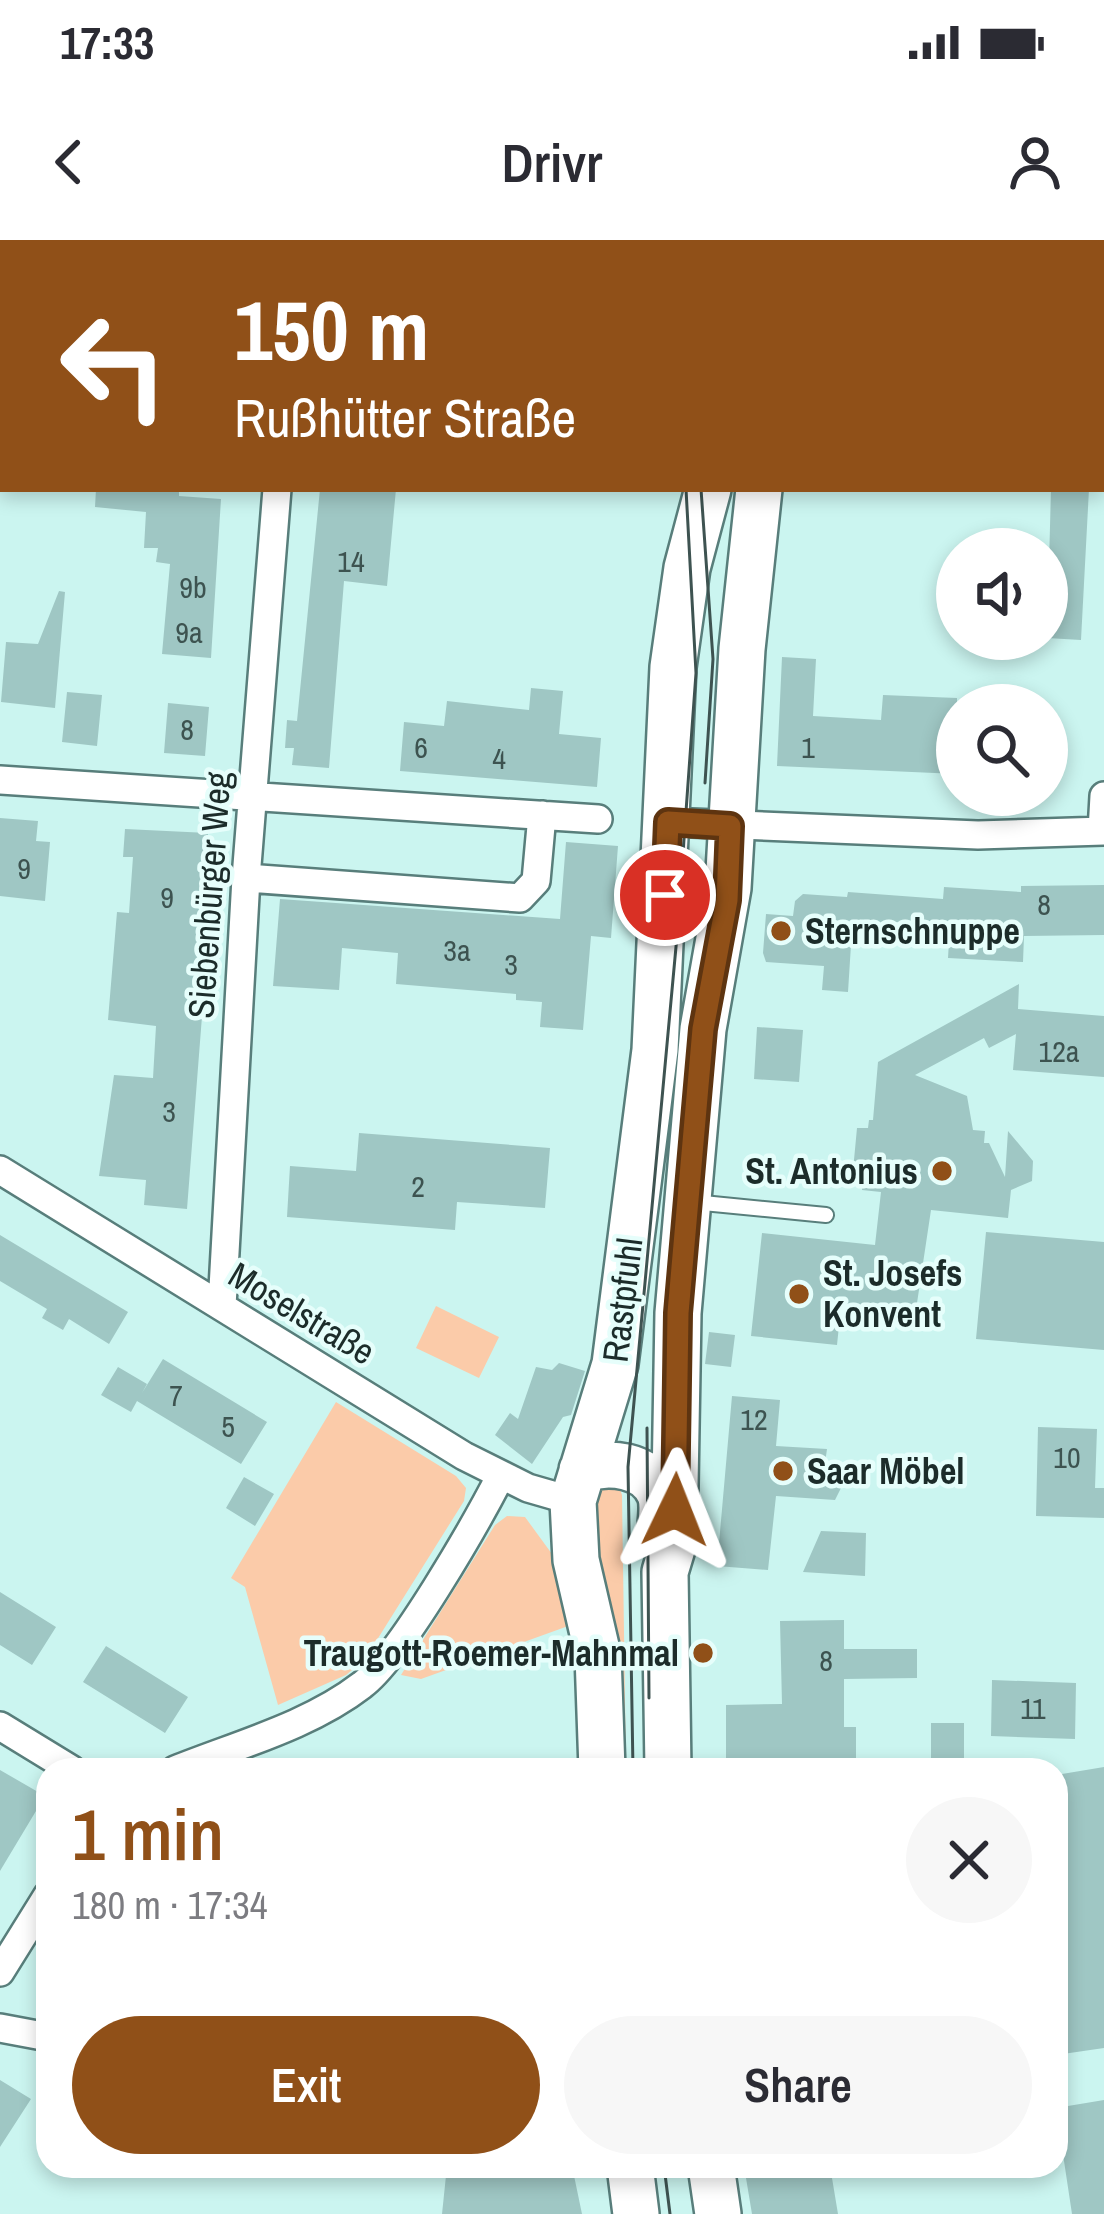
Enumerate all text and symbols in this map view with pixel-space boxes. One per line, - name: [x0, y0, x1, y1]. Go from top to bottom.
- text: 17:33: [60, 12, 154, 73]
- text: Drivr: [502, 126, 602, 199]
- icon: back: [36, 129, 102, 195]
- icon: person: [1002, 129, 1068, 195]
- text: 150 m: [234, 273, 429, 386]
- icon: left: [36, 288, 192, 444]
- text: Rußhütter Straße: [234, 381, 576, 454]
- map controls: [936, 528, 1068, 816]
- button: sound: [936, 528, 1068, 660]
- house number: 14: [337, 541, 365, 581]
- house number: 9b: [179, 567, 207, 607]
- house number: 9a: [175, 612, 203, 652]
- button: search: [936, 684, 1068, 816]
- house number: 8: [180, 709, 194, 749]
- house number: 6: [414, 727, 428, 767]
- house number: 1: [801, 727, 815, 767]
- house number: 4: [492, 738, 506, 778]
- street label: Siebenbürger Weg: [176, 769, 242, 1020]
- pin: [614, 844, 716, 946]
- house number: 9: [17, 848, 31, 888]
- icon: arrive: [632, 862, 698, 928]
- house number: 9: [160, 877, 174, 917]
- house number: 8: [1037, 884, 1051, 924]
- place label: Sternschnuppe: [805, 907, 1020, 955]
- marker: Sternschnuppe: [768, 918, 794, 944]
- house number: 3a: [443, 930, 471, 970]
- house number: 3: [504, 944, 518, 984]
- house number: 12a: [1038, 1031, 1080, 1071]
- house number: 3: [162, 1091, 176, 1131]
- place label: St. Antonius: [745, 1147, 918, 1195]
- marker: St. Antonius: [929, 1158, 955, 1184]
- house number: 2: [411, 1166, 425, 1206]
- street label: Rastpfuhl: [591, 1235, 653, 1365]
- place label: St. Josefs Konvent: [823, 1249, 962, 1338]
- street label: Moselstraße: [220, 1251, 384, 1375]
- marker: St. Josefs Konvent: [786, 1281, 812, 1307]
- house number: 7: [169, 1375, 183, 1415]
- house number: 12: [740, 1399, 768, 1439]
- house number: 5: [221, 1406, 235, 1446]
- house number: 10: [1053, 1437, 1081, 1477]
- position arrow: [612, 1447, 738, 1573]
- place label: Saar Möbel: [807, 1447, 965, 1495]
- marker: Saar Möbel: [770, 1458, 796, 1484]
- place label: Traugott-Roemer-Mahnmal: [303, 1629, 679, 1677]
- marker: Traugott-Roemer-Mahnmal: [690, 1640, 716, 1666]
- house number: 8: [819, 1640, 833, 1680]
- house number: 11: [1020, 1688, 1046, 1728]
- text: 1 min: [72, 1785, 224, 1882]
- button: close: [906, 1797, 1032, 1923]
- text: 180 m · 17:34: [72, 1879, 268, 1931]
- button: Exit: [72, 2016, 540, 2154]
- button: Share: [564, 2016, 1032, 2154]

